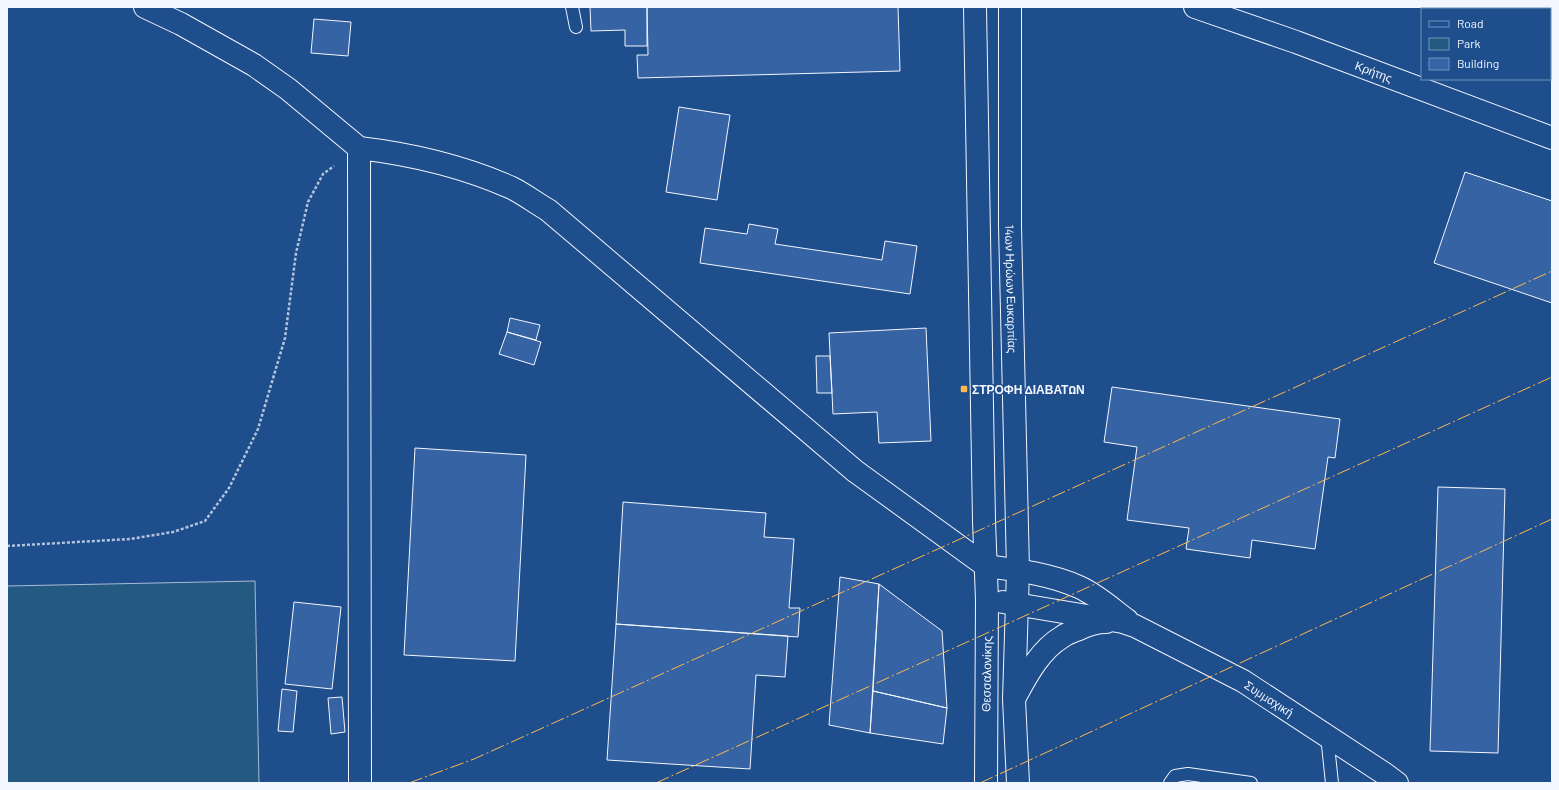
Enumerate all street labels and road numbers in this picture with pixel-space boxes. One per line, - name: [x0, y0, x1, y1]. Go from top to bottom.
- street label: Κρήτης: [1353, 58, 1395, 86]
- street label: 14ων Ηρώων Ευκαρπίας: [1003, 225, 1020, 354]
- street label: Θεσσαλονίκης: [978, 636, 995, 712]
- street label: Συμμαχική: [1242, 677, 1296, 720]

